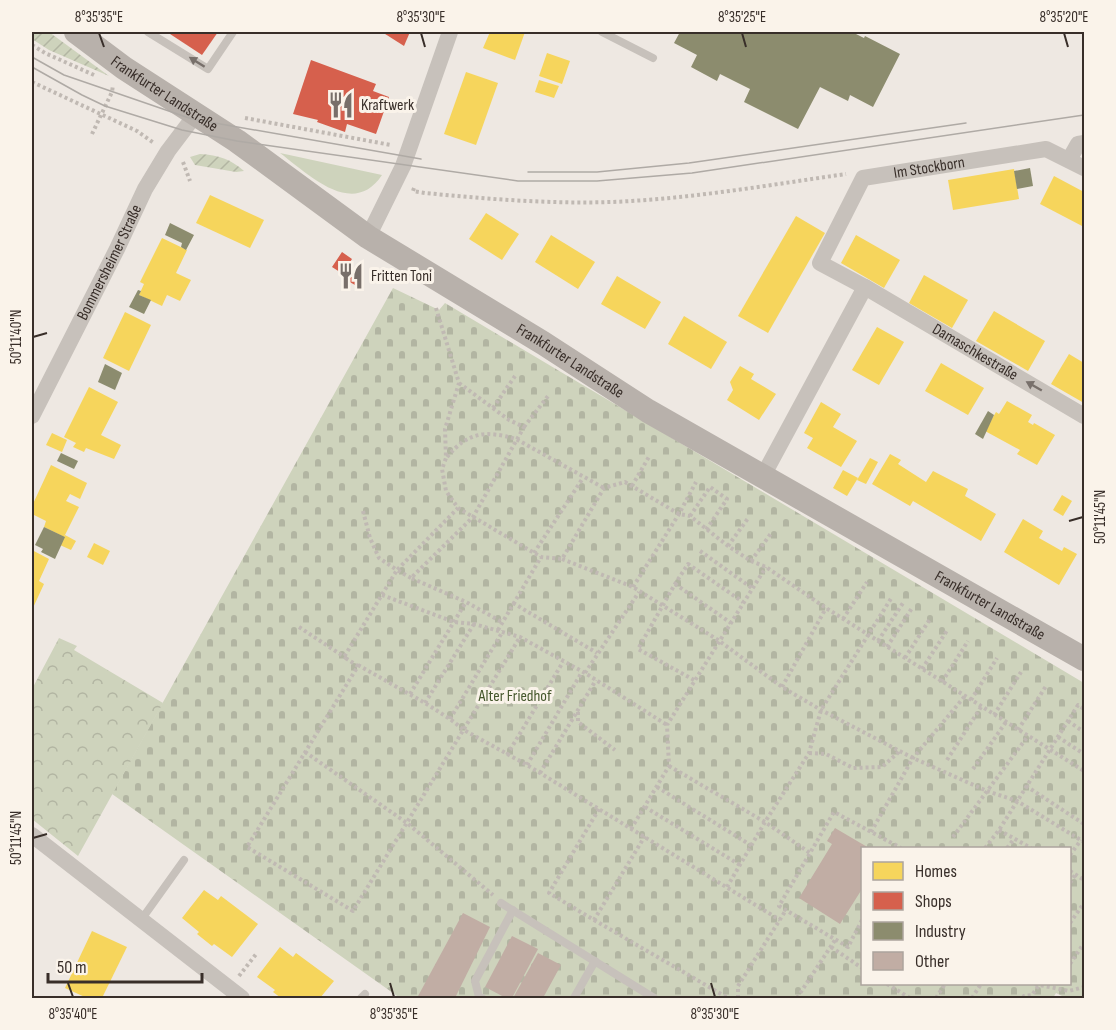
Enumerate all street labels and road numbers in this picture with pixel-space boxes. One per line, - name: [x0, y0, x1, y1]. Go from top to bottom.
- street label: Frankfurter Landstraße: [107, 52, 222, 136]
- street label: Im Stockborn: [892, 153, 966, 183]
- street label: Bommersheimer Straße: [73, 202, 146, 323]
- street label: Damaschkestraße: [929, 319, 1021, 385]
- street label: Frankfurter Landstraße: [513, 320, 627, 402]
- street label: Frankfurter Landstraße: [931, 567, 1049, 644]

